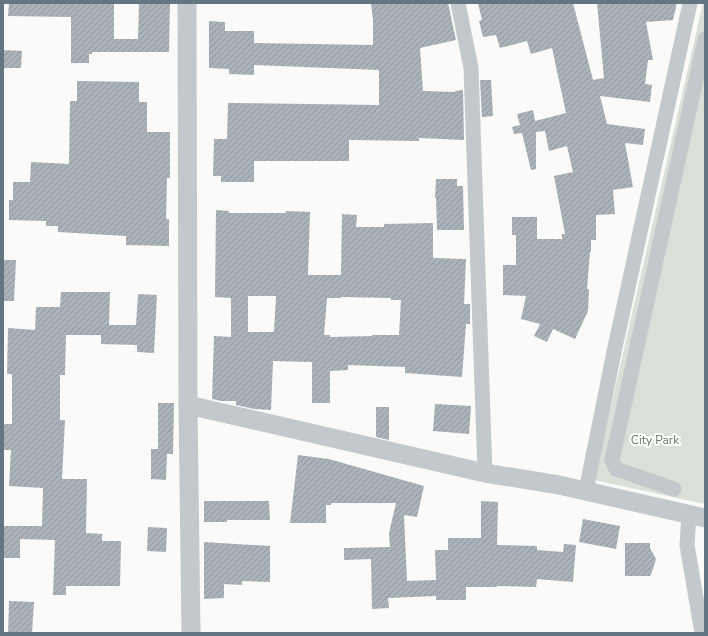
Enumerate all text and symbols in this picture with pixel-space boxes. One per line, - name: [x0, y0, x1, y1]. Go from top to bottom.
- park label: City Park: [631, 432, 680, 448]

